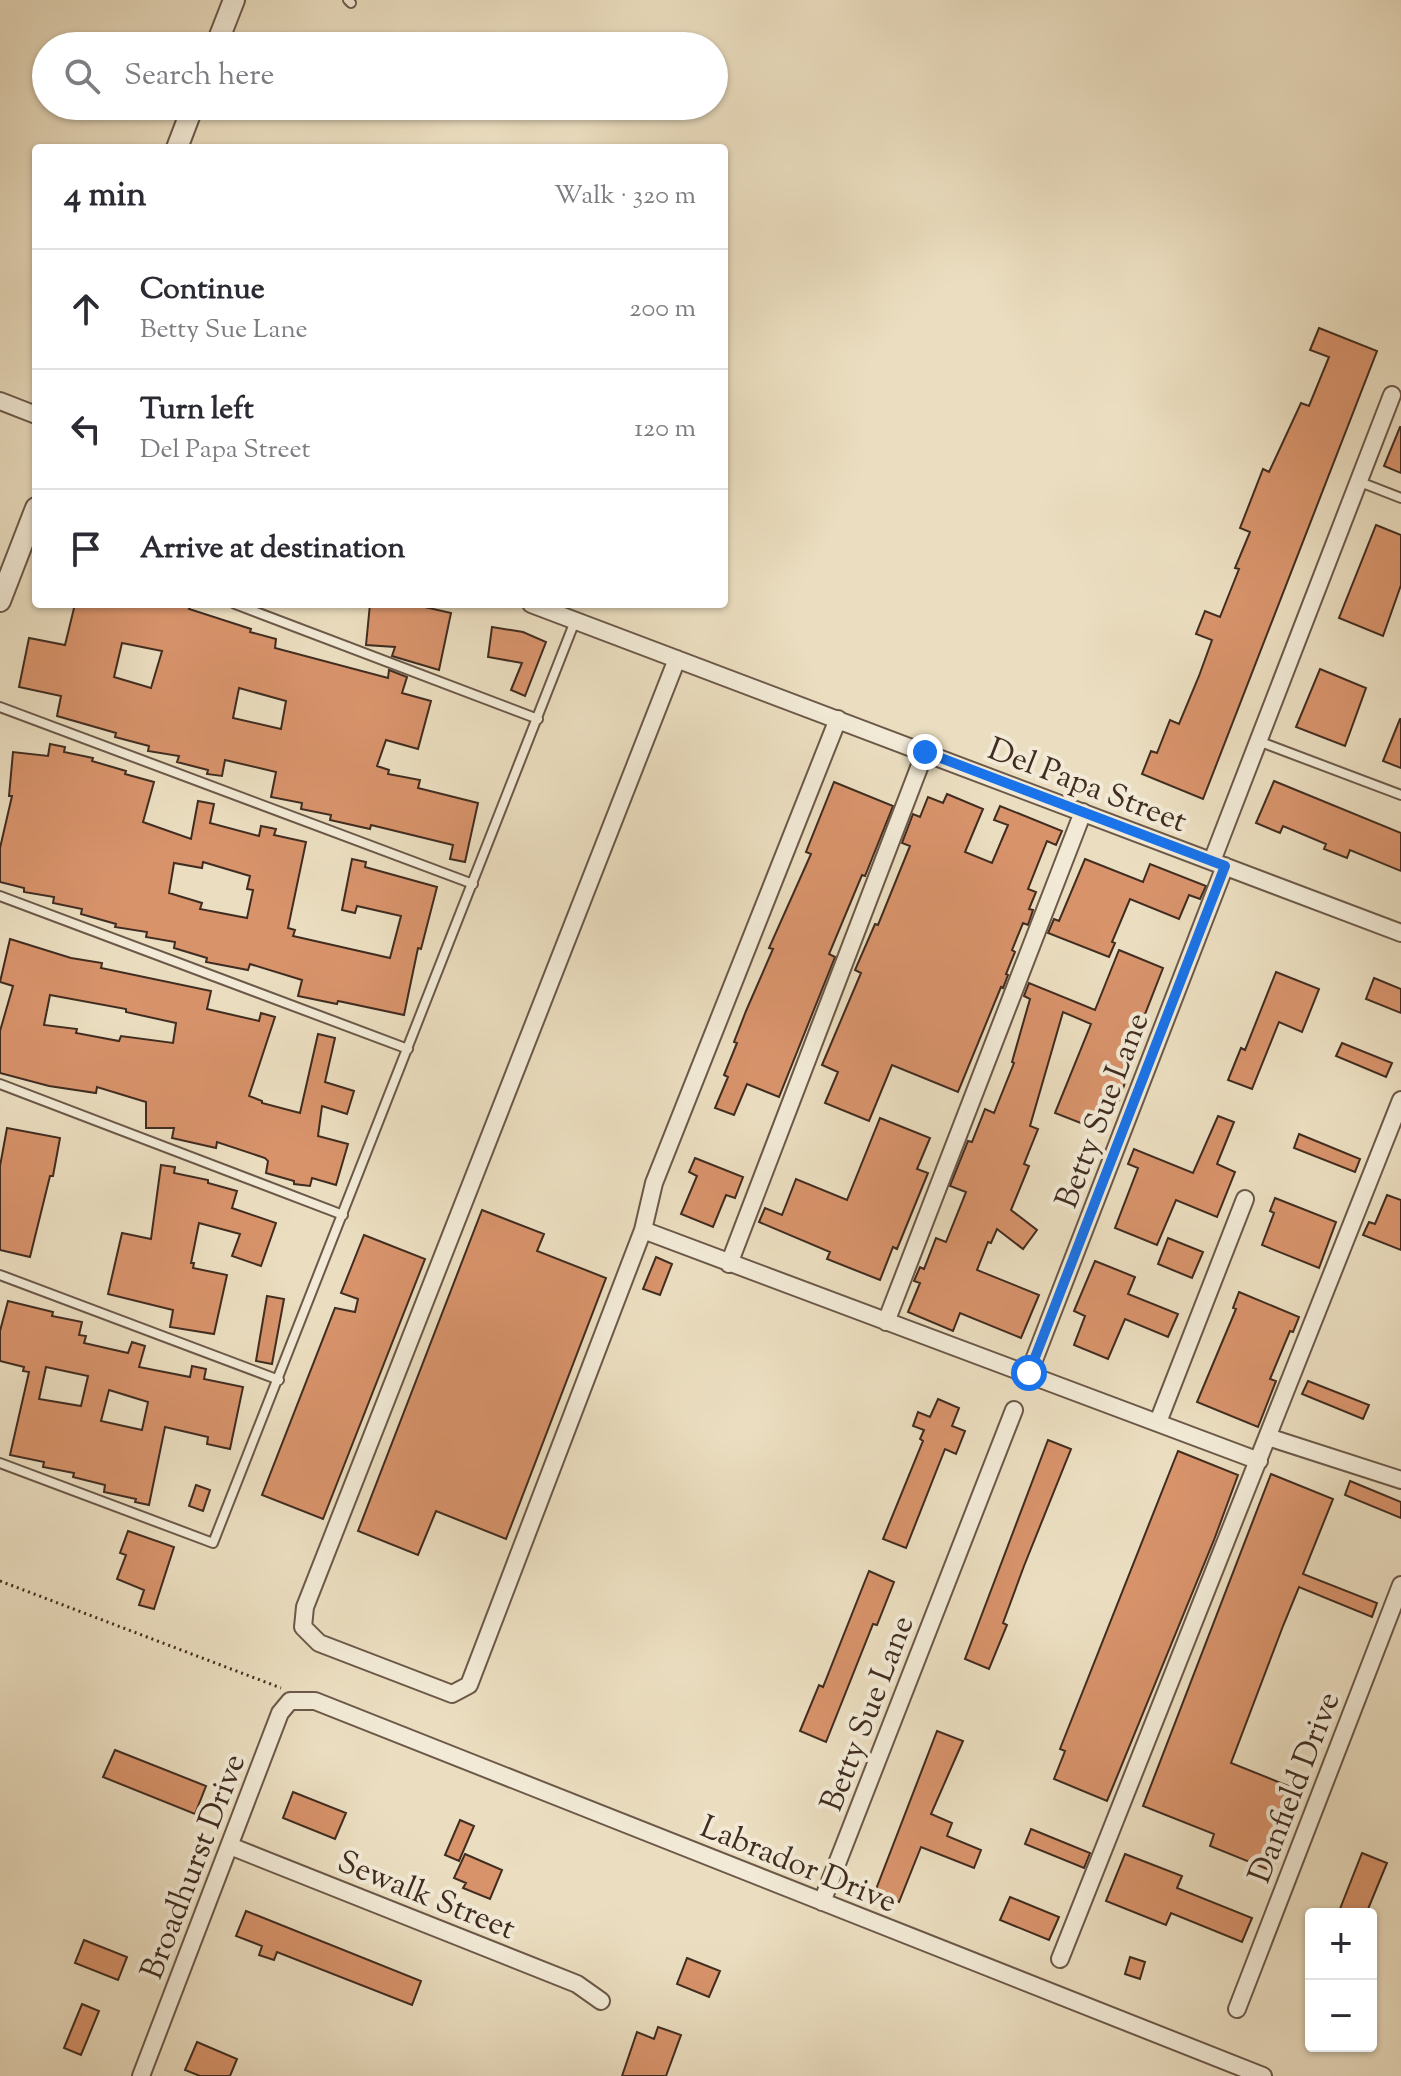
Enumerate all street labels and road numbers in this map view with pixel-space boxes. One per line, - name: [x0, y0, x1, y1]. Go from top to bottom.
- street label: Del Papa Street: [981, 728, 1193, 846]
- street label: Betty Sue Lane: [1045, 1007, 1162, 1216]
- street label: Betty Sue Lane: [810, 1610, 927, 1819]
- street label: Danfield Drive: [1238, 1686, 1353, 1890]
- street label: Broadhurst Drive: [131, 1748, 259, 1987]
- street label: Labrador Drive: [693, 1805, 903, 1926]
- street label: Sewalk Street: [330, 1840, 522, 1953]

